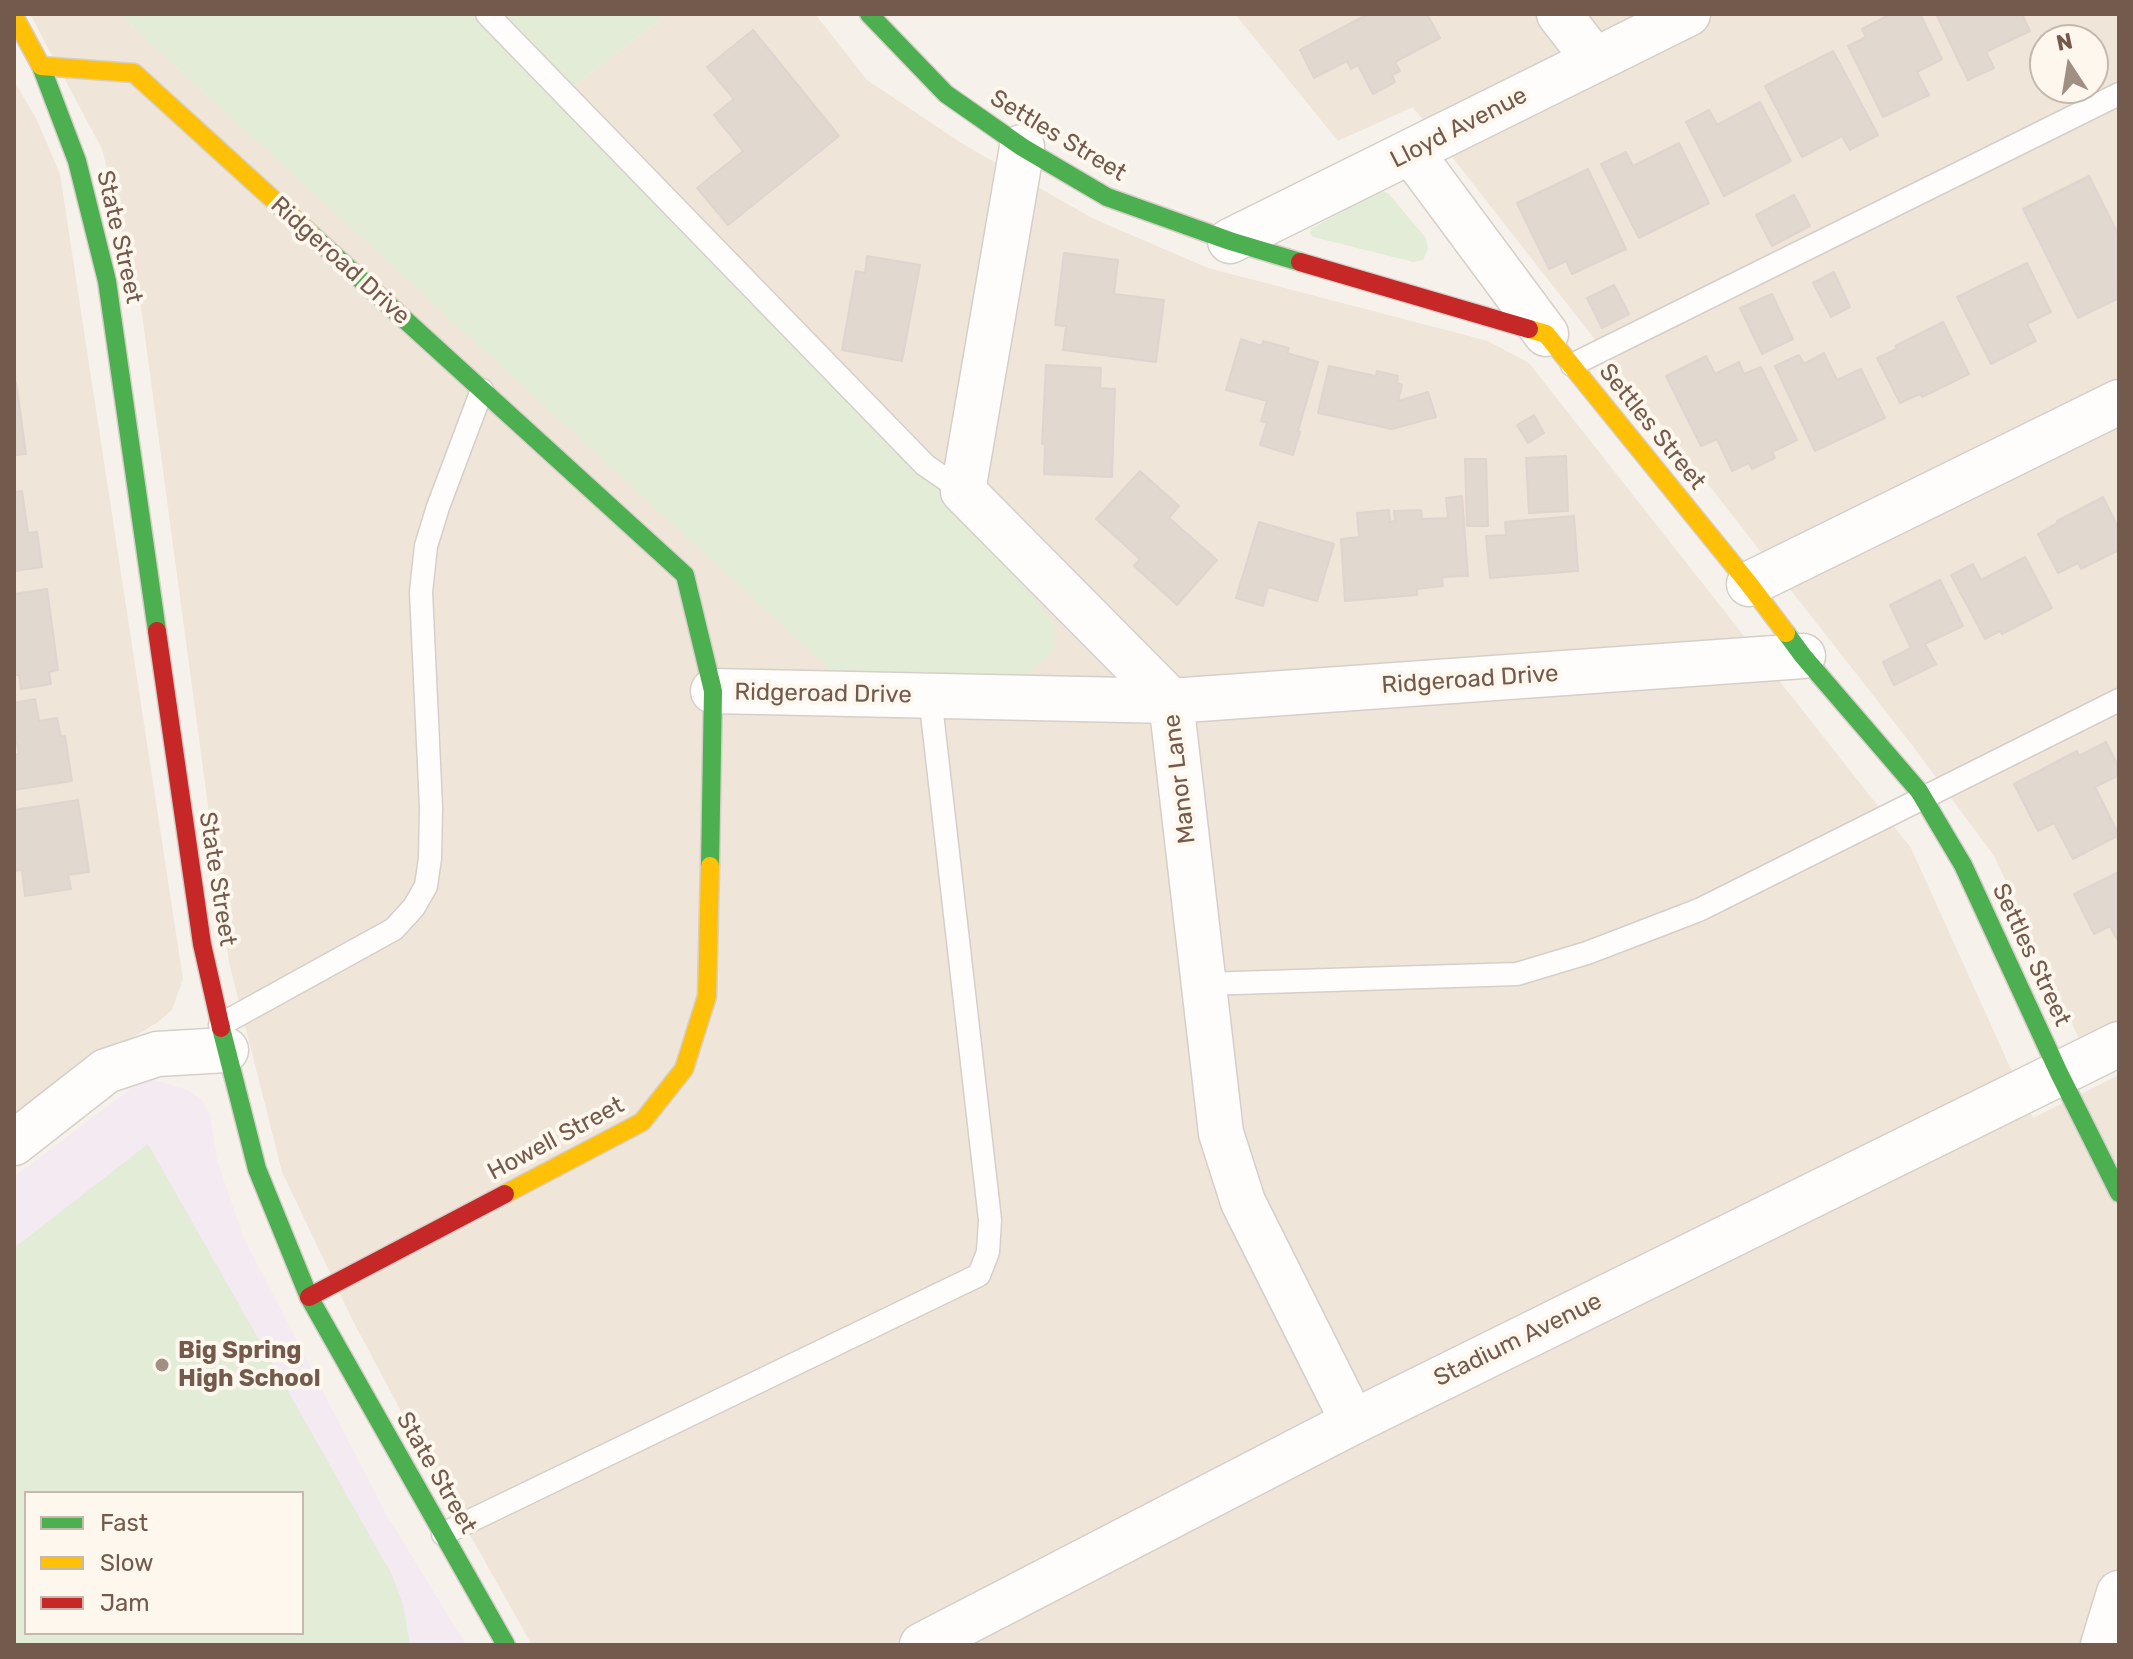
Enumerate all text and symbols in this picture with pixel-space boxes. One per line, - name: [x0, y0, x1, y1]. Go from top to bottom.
- north arrow: [2029, 24, 2109, 104]
- text: N: [2054, 27, 2075, 57]
- street label: Lloyd Avenue: [1386, 81, 1532, 175]
- street label: Settles Street: [985, 84, 1131, 188]
- street label: State Street: [90, 168, 148, 306]
- street label: Ridgeroad Drive: [264, 191, 416, 331]
- street label: Settles Street: [1592, 358, 1712, 496]
- street label: Ridgeroad Drive: [1381, 659, 1559, 701]
- street label: Ridgeroad Drive: [734, 678, 912, 710]
- street label: Manor Lane: [1158, 713, 1202, 845]
- street label: State Street: [192, 810, 242, 948]
- street label: Settles Street: [1985, 879, 2077, 1031]
- street label: Howell Street: [483, 1091, 629, 1187]
- street label: Stadium Avenue: [1429, 1287, 1607, 1393]
- place label: Big Spring High School: [178, 1337, 321, 1393]
- marker: Big Spring High School: [153, 1356, 171, 1374]
- street label: State Street: [390, 1407, 482, 1539]
- legend: [24, 1491, 304, 1635]
- text: Fast: [100, 1509, 148, 1537]
- text: Slow: [100, 1549, 153, 1577]
- text: Jam: [100, 1589, 150, 1617]

